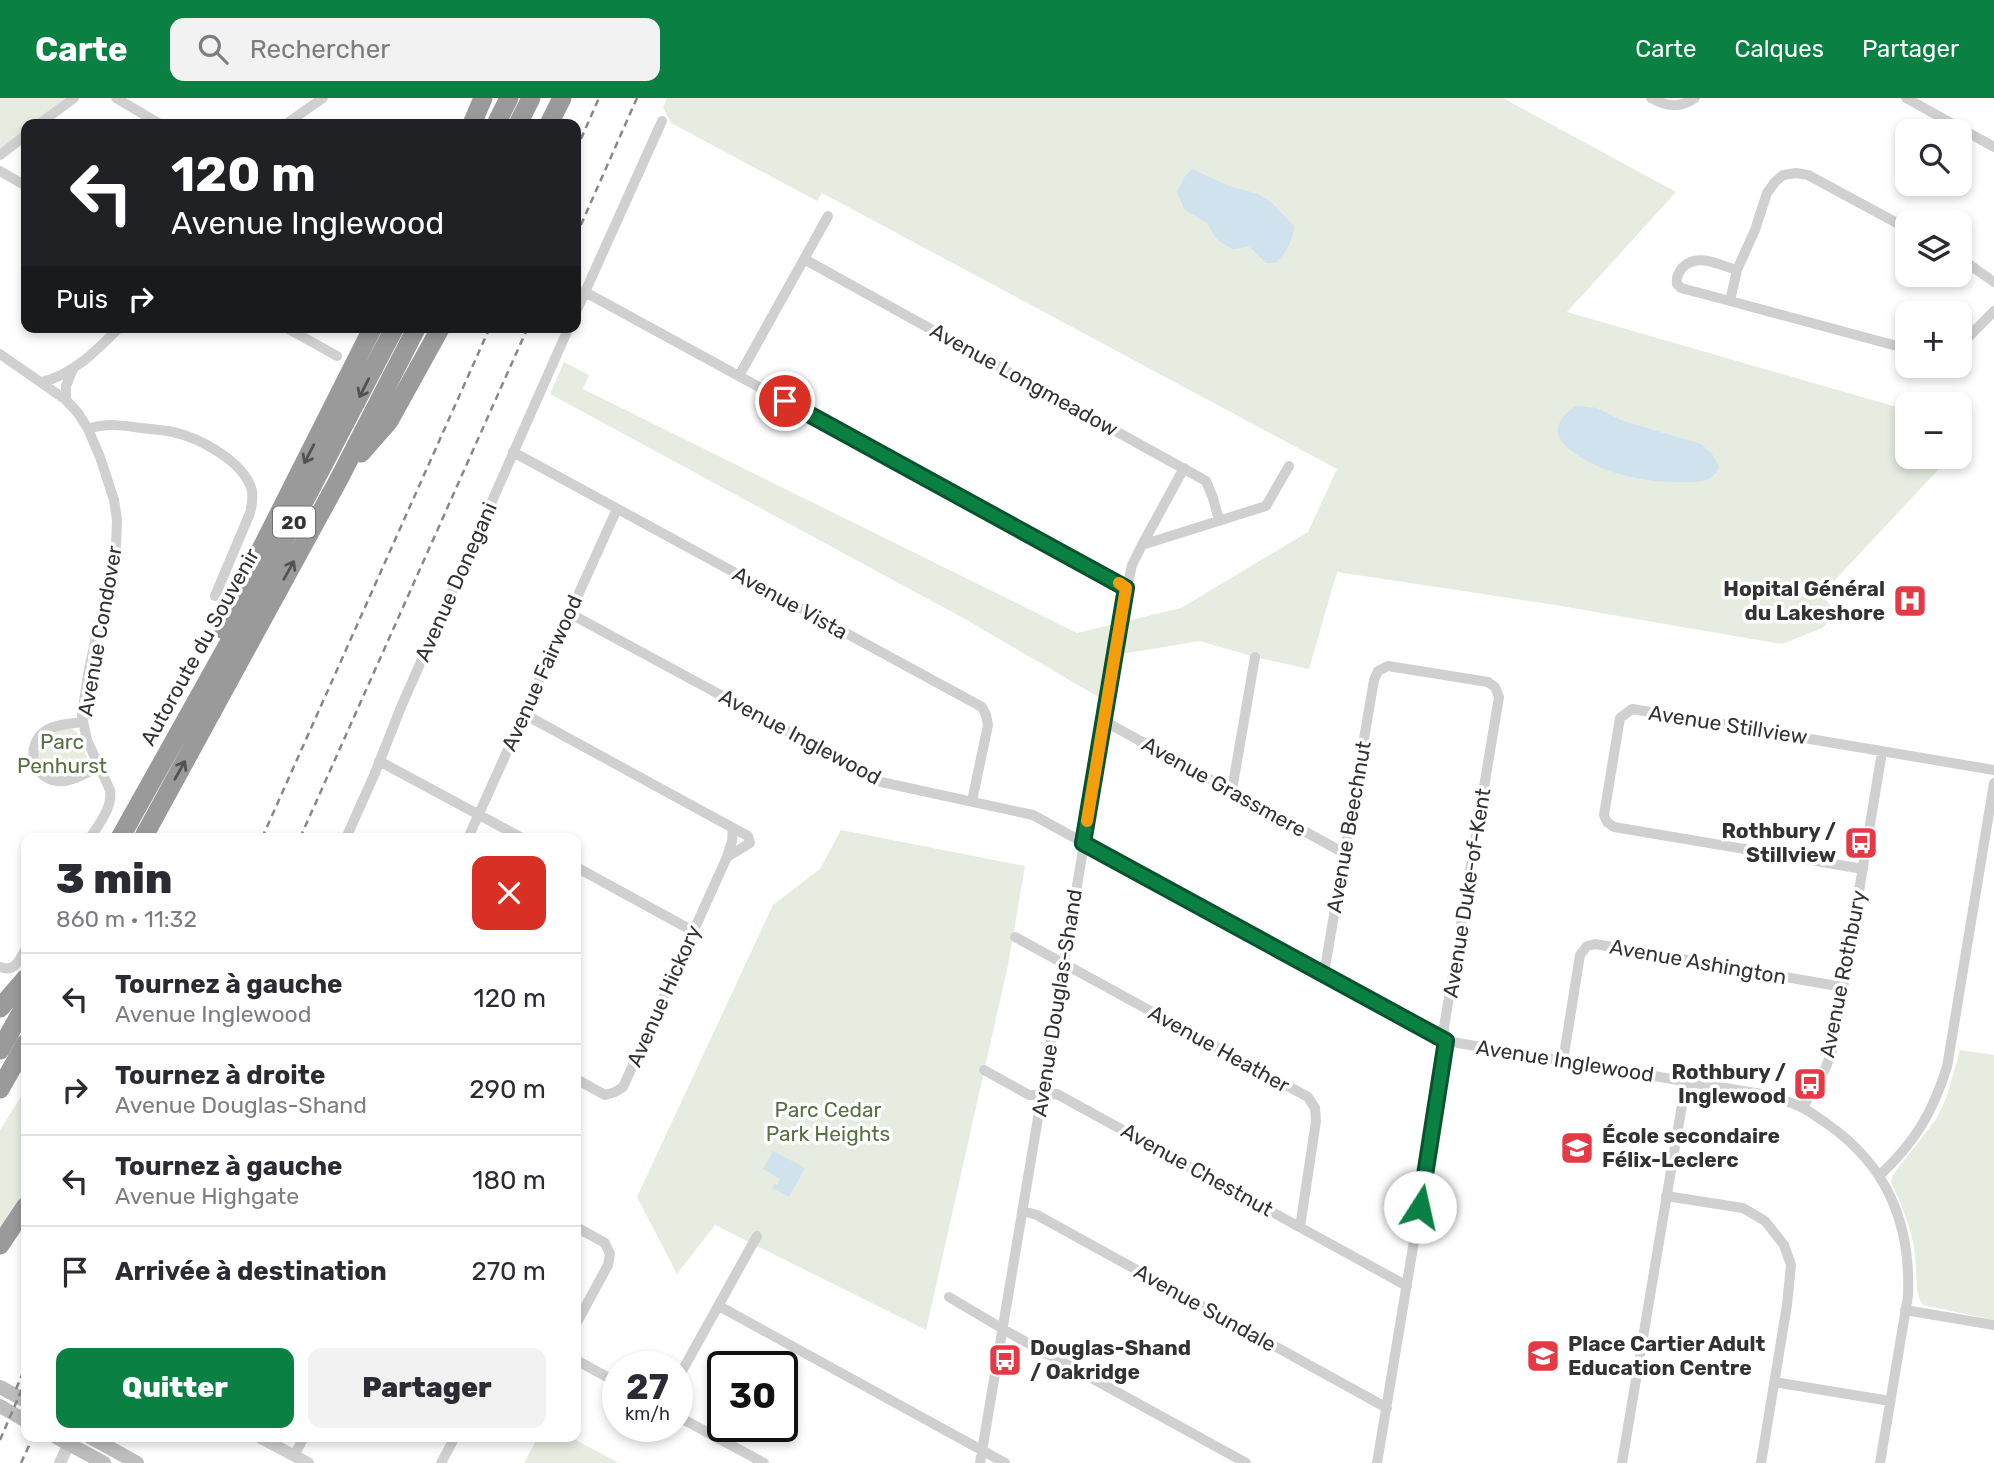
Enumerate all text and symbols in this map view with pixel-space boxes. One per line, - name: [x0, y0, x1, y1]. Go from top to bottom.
- search box: [170, 18, 660, 81]
- text: Carte: [35, 30, 128, 69]
- icon: search: [194, 30, 232, 68]
- text: Rechercher: [250, 34, 390, 65]
- text: Carte: [1635, 35, 1696, 63]
- text: Calques: [1734, 35, 1824, 63]
- text: Partager: [1862, 35, 1959, 63]
- map controls: [1895, 119, 1972, 469]
- button: search: [1895, 119, 1972, 196]
- text: 120 m: [171, 145, 316, 203]
- icon: left: [56, 147, 147, 238]
- text: Avenue Inglewood: [171, 204, 444, 242]
- button: layers: [1895, 210, 1972, 287]
- icon: right: [122, 280, 160, 318]
- text: Puis: [56, 284, 108, 315]
- button: +: [1895, 301, 1972, 378]
- street label: Avenue Longmeadow: [926, 318, 1123, 442]
- pin: [755, 371, 815, 431]
- one-way arrow: [356, 377, 370, 398]
- icon: arrive: [766, 382, 804, 420]
- button: −: [1895, 392, 1972, 469]
- one-way arrow: [301, 443, 315, 464]
- street label: Avenue Donegani: [409, 498, 502, 665]
- road number: 20: [273, 506, 315, 538]
- street label: Avenue Condover: [72, 544, 127, 718]
- street label: Autoroute du Souvenir: [135, 544, 264, 750]
- one-way arrow: [283, 560, 297, 581]
- street label: Avenue Vista: [728, 561, 852, 644]
- place label: Hopital Général du Lakeshore: [1723, 576, 1885, 625]
- hospital icon: Hopital Général du Lakeshore: [1891, 582, 1929, 620]
- street label: Avenue Fairwood: [496, 591, 587, 755]
- street label: Avenue Inglewood: [715, 683, 885, 790]
- street label: Avenue Stillview: [1647, 700, 1809, 749]
- park label: Parc Penhurst: [17, 729, 107, 778]
- street label: Avenue Grassmere: [1138, 731, 1311, 842]
- street label: Avenue Beechnut: [1321, 739, 1376, 915]
- one-way arrow: [173, 760, 187, 780]
- street label: Avenue Duke-of-Kent: [1438, 786, 1495, 1000]
- place label: Rothbury / Stillview: [1721, 818, 1836, 867]
- bus stop icon: Rothbury / Stillview: [1842, 824, 1880, 862]
- text: 3 min: [56, 854, 172, 904]
- button: close: [472, 856, 546, 930]
- street label: Avenue Douglas-Shand: [1026, 887, 1087, 1118]
- street label: Avenue Rothbury: [1814, 888, 1871, 1060]
- text: 860 m · 11:32: [56, 905, 197, 933]
- street label: Avenue Hickory: [621, 921, 706, 1070]
- street label: Avenue Ashington: [1608, 934, 1788, 989]
- text: Tournez à gauche: [115, 969, 343, 1000]
- icon: left: [56, 980, 94, 1018]
- text: 120 m: [474, 983, 546, 1014]
- street label: Avenue Heather: [1144, 999, 1294, 1098]
- text: Avenue Inglewood: [115, 1000, 312, 1028]
- street label: Avenue Inglewood: [1475, 1034, 1656, 1087]
- place label: Rothbury / Inglewood: [1671, 1059, 1786, 1108]
- text: Tournez à droite: [115, 1060, 325, 1091]
- bus stop icon: Rothbury / Inglewood: [1791, 1065, 1829, 1103]
- icon: right: [56, 1071, 94, 1109]
- text: 290 m: [469, 1074, 546, 1105]
- text: Avenue Douglas-Shand: [115, 1091, 367, 1119]
- park label: Parc Cedar Park Heights: [766, 1097, 890, 1146]
- street label: Avenue Chestnut: [1117, 1117, 1278, 1222]
- place label: École secondaire Félix-Leclerc: [1602, 1123, 1780, 1172]
- school or university icon: École secondaire Félix-Leclerc: [1558, 1129, 1596, 1167]
- text: Tournez à gauche: [115, 1151, 343, 1182]
- icon: left: [56, 1162, 94, 1200]
- text: 180 m: [472, 1165, 546, 1196]
- position arrow: [1383, 1170, 1457, 1244]
- text: Avenue Highgate: [115, 1182, 299, 1210]
- icon: arrive: [56, 1253, 94, 1291]
- text: Arrivée à destination: [115, 1256, 387, 1287]
- text: 270 m: [471, 1256, 546, 1287]
- street label: Avenue Sundale: [1130, 1258, 1280, 1357]
- place label: Place Cartier Adult Education Centre: [1568, 1331, 1766, 1380]
- place label: Douglas-Shand / Oakridge: [1030, 1335, 1191, 1384]
- school or university icon: Place Cartier Adult Education Centre: [1524, 1337, 1562, 1375]
- bus stop icon: Douglas-Shand / Oakridge: [986, 1341, 1024, 1379]
- button: Quitter: [56, 1348, 294, 1428]
- button: Partager: [308, 1348, 546, 1428]
- speed limit sign: 30: [707, 1351, 798, 1442]
- text: 27: [626, 1366, 669, 1408]
- text: km/h: [625, 1403, 670, 1425]

